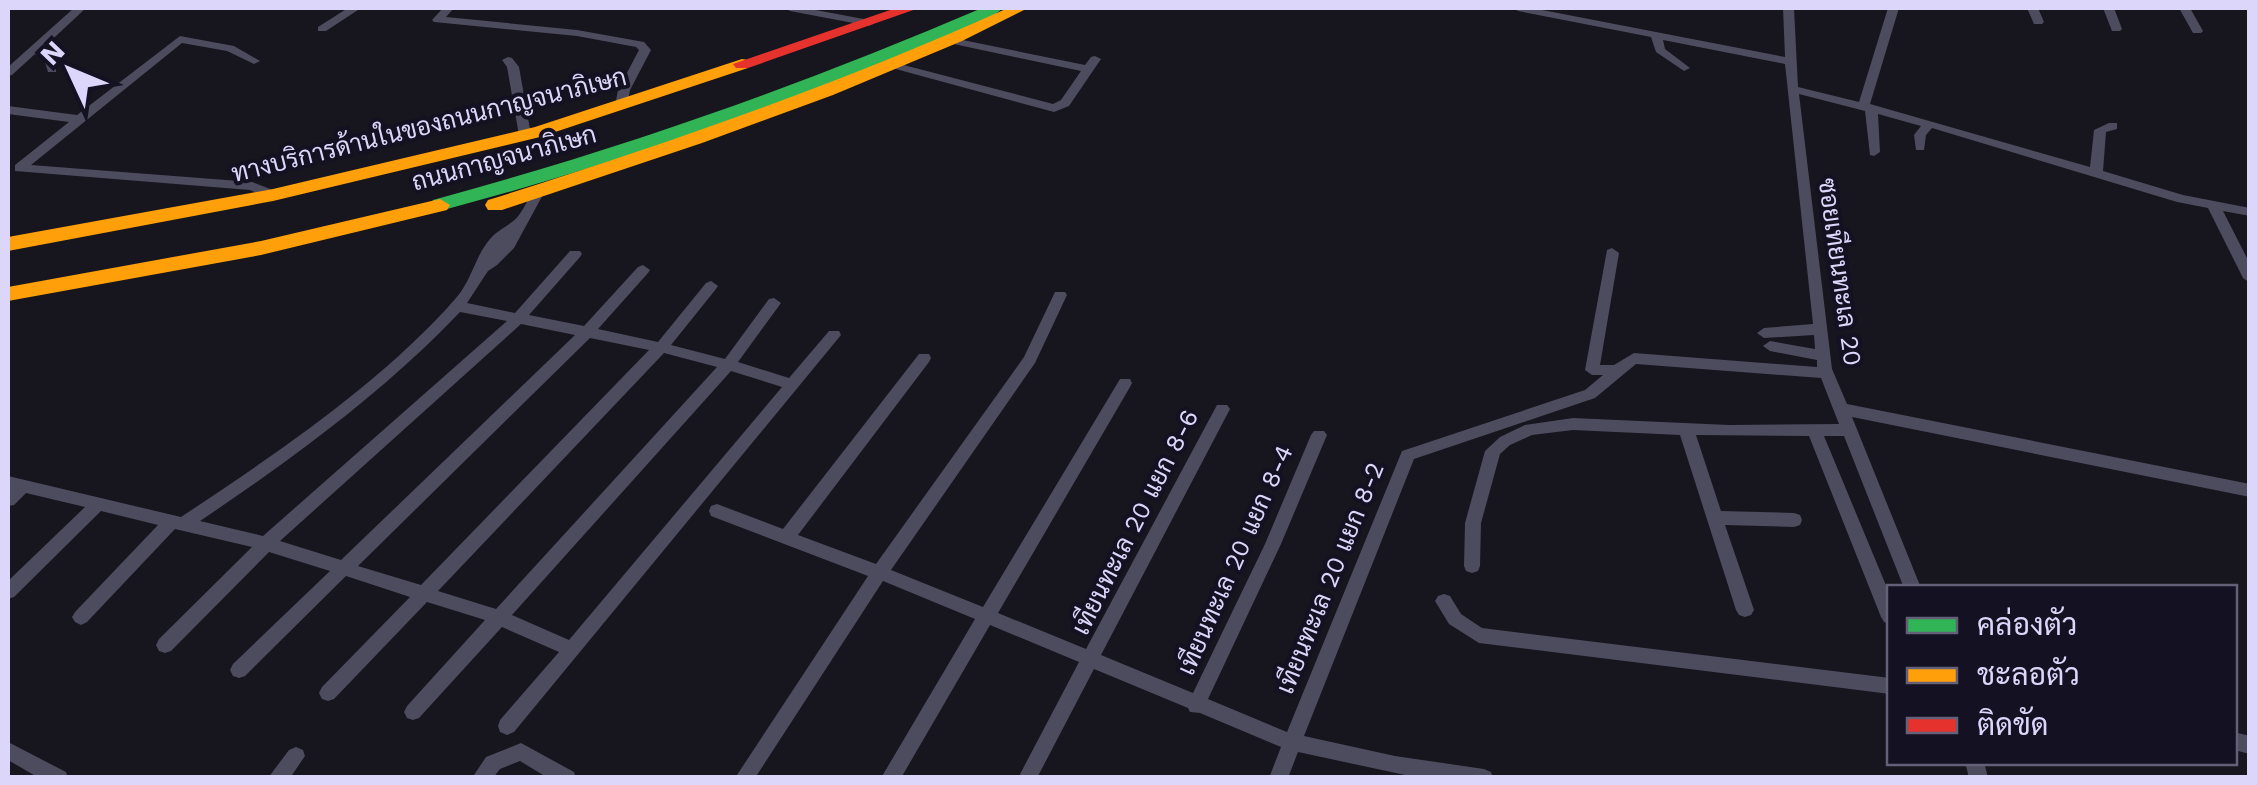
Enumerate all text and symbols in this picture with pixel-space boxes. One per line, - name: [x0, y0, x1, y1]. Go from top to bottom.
- north arrow: [20, 20, 120, 120]
- text: N: [33, 34, 71, 72]
- street label: ทางบริการด้านในของถนนกาญจนาภิเษก: [228, 61, 630, 189]
- street label: ถนนกาญจนาภิเษก: [408, 119, 600, 197]
- street label: ซอยเทียนทะเล 20: [1812, 176, 1870, 368]
- street label: เทียนทะเล 20 แยก 8-6: [1064, 404, 1204, 639]
- street label: เทียนทะเล 20 แยก 8-4: [1169, 440, 1299, 680]
- street label: เทียนทะเล 20 แยก 8-2: [1268, 457, 1390, 698]
- legend: [1887, 585, 2237, 765]
- text: คล่องตัว: [1977, 606, 2077, 642]
- text: ชะลอตัว: [1977, 656, 2080, 692]
- text: ติดขัด: [1977, 706, 2049, 742]

